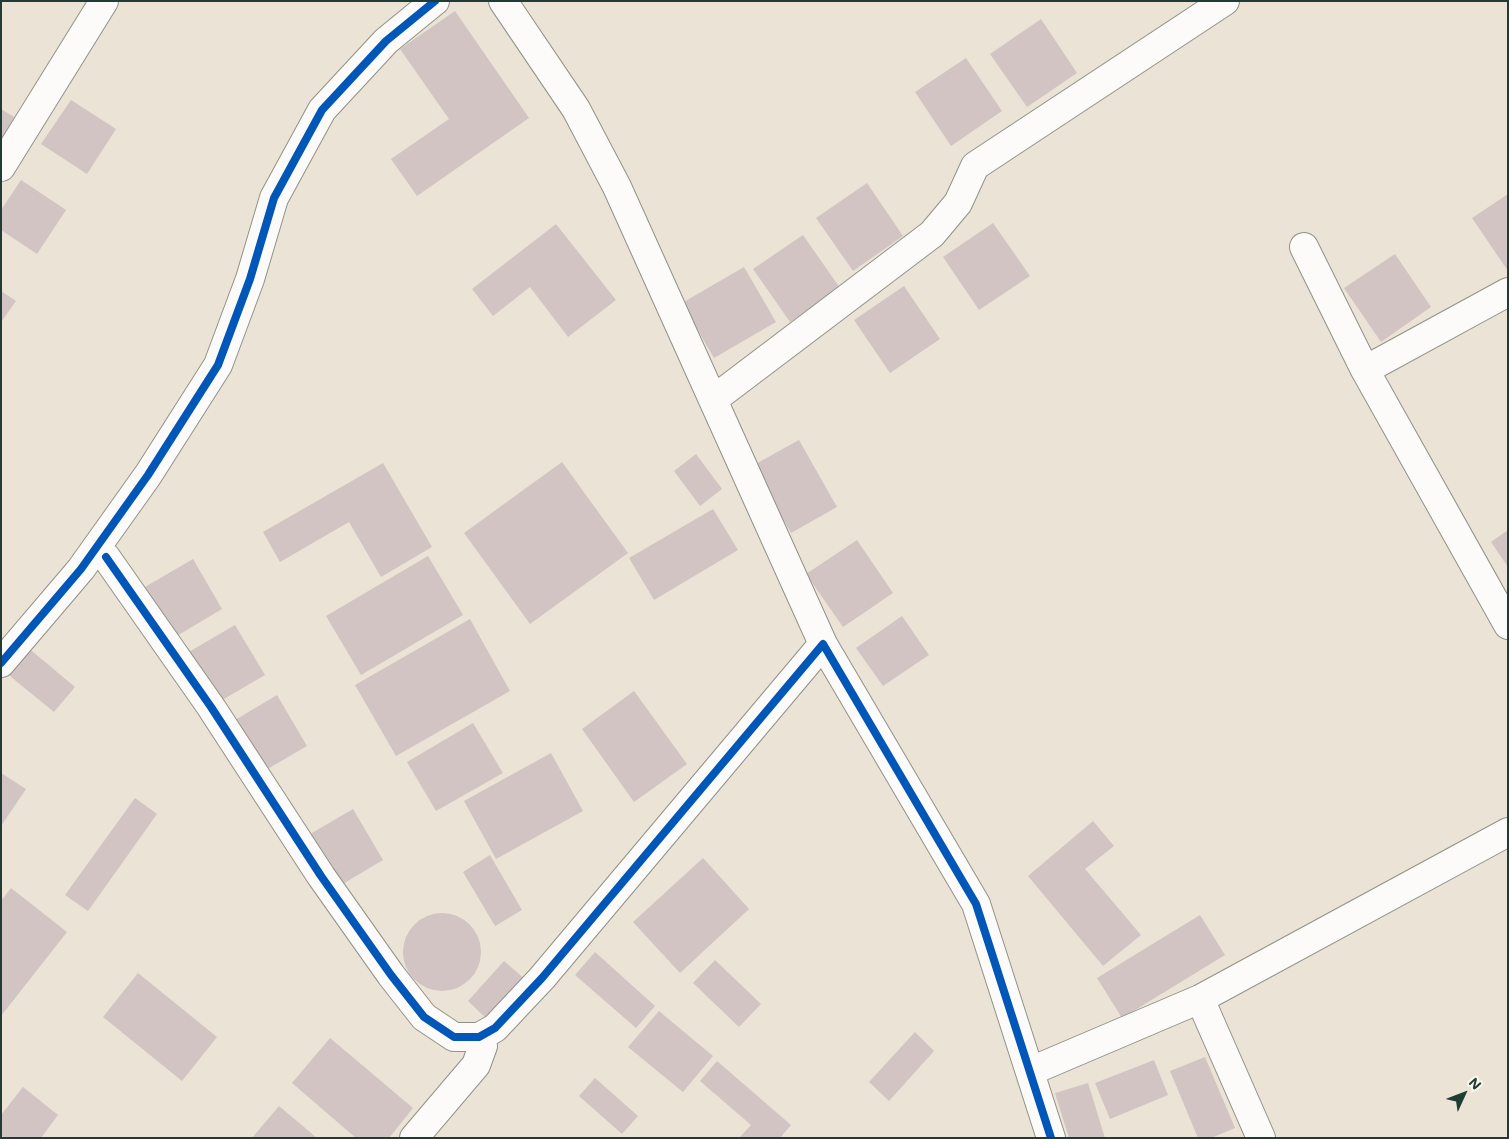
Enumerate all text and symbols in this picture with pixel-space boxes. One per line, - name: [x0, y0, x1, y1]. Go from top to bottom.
- north arrow: [1439, 1069, 1489, 1119]
- text: N: [1465, 1073, 1486, 1094]

